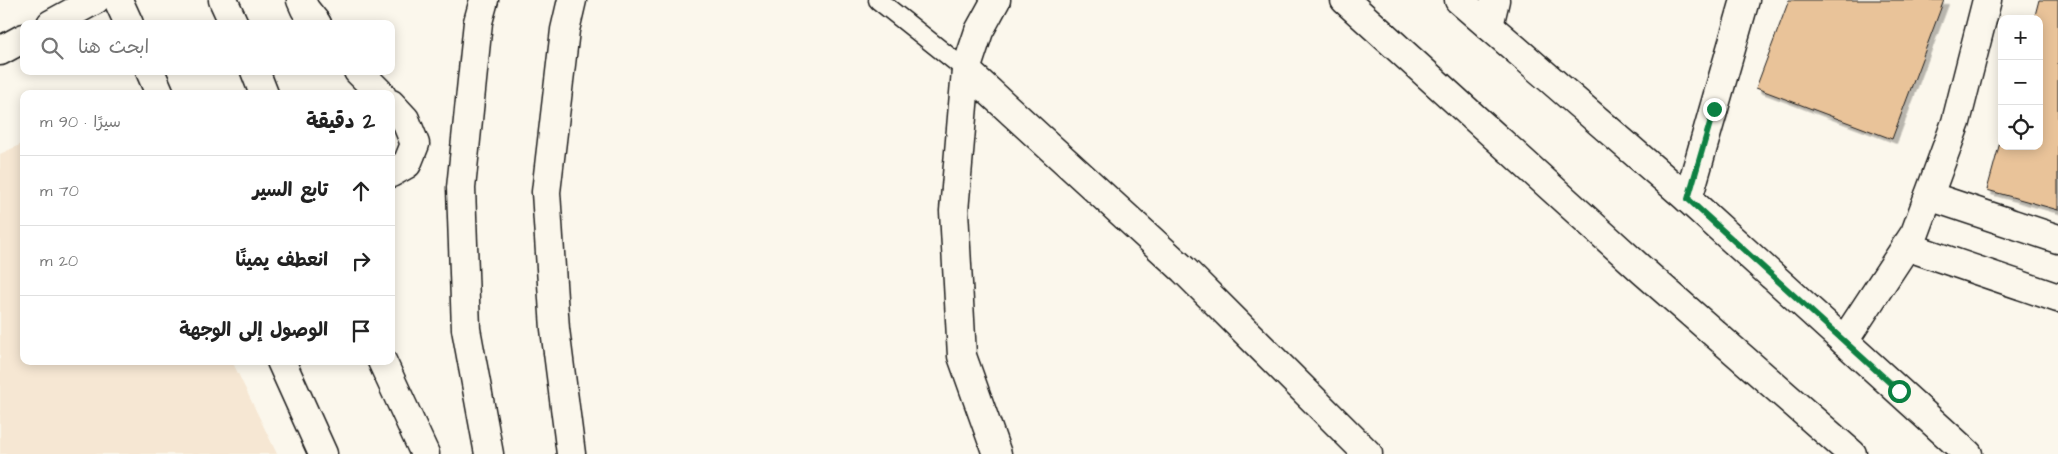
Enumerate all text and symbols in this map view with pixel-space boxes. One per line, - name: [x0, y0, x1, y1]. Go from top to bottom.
- map controls: [1998, 15, 2043, 150]
- button: +: [1998, 15, 2043, 60]
- search box: [20, 20, 395, 75]
- icon: search: [38, 34, 66, 62]
- text: ابحث هنا: [78, 34, 149, 61]
- button: −: [1998, 60, 2043, 105]
- route end: [1703, 98, 1726, 121]
- button: locate: [1998, 105, 2043, 150]
- text: 2 دقيقة: [306, 107, 375, 136]
- text: سيرًا · 90 m: [40, 111, 121, 133]
- text: تابع السير: [253, 177, 328, 204]
- icon: ahead: [347, 177, 375, 205]
- text: 70 m: [40, 180, 79, 202]
- text: انعطف يمينًا: [236, 247, 328, 274]
- icon: right: [347, 247, 375, 275]
- text: 20 m: [40, 250, 78, 272]
- text: الوصول إلى الوجهة: [179, 317, 328, 344]
- icon: arrive: [347, 317, 375, 345]
- route start: [1888, 380, 1911, 403]

